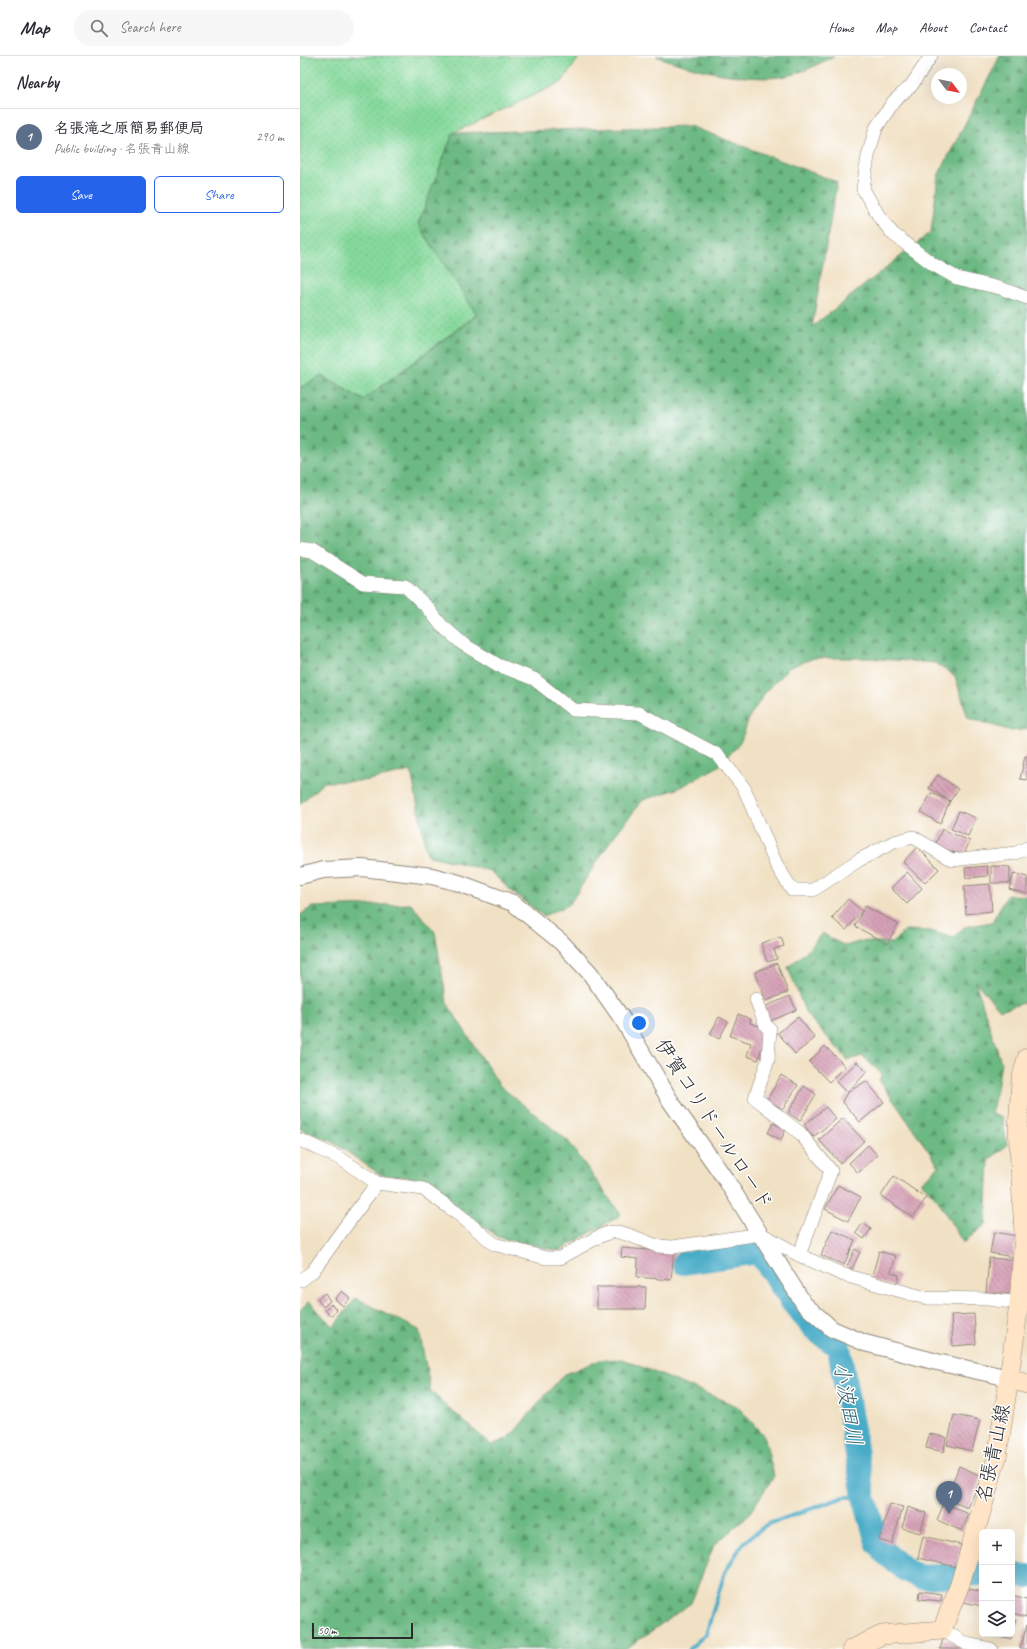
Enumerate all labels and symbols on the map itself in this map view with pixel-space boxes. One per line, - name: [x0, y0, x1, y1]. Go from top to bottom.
- north arrow: [931, 68, 967, 104]
- your location: [629, 1013, 649, 1033]
- street label: 伊賀コリドールロード: [649, 1034, 779, 1214]
- water label: 小波田川: [828, 1360, 868, 1448]
- street label: 名張青山線: [970, 1401, 1016, 1505]
- pin: 1: [936, 1481, 962, 1514]
- scale bar: [312, 1621, 413, 1640]

